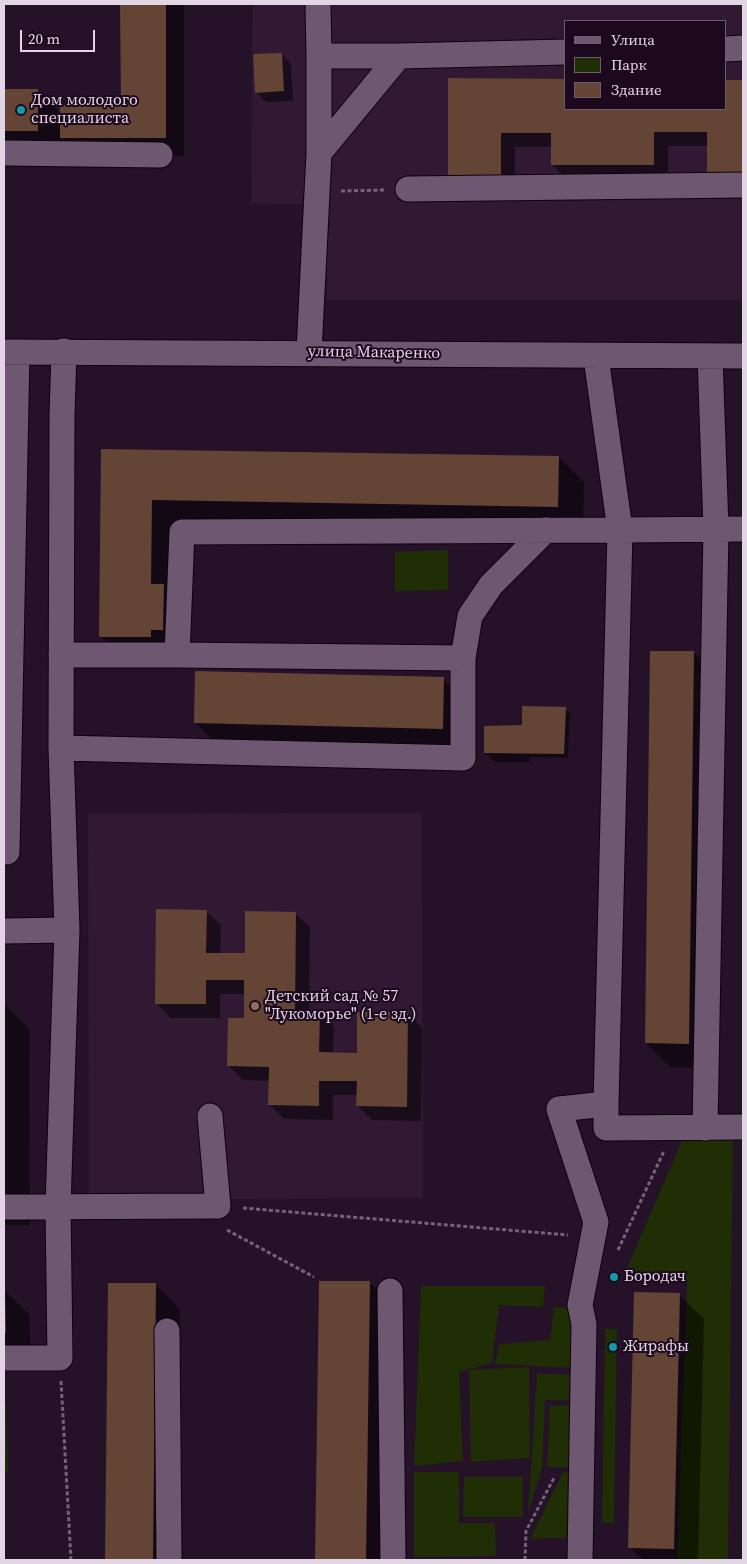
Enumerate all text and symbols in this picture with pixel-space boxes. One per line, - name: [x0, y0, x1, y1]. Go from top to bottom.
- scale bar: [22, 20, 98, 52]
- legend: [564, 20, 727, 110]
- text: 20 m: [28, 28, 60, 49]
- text: Улица: [611, 29, 655, 50]
- text: Парк: [611, 54, 647, 75]
- text: Здание: [611, 79, 662, 100]
- place label: Дом молодого специалиста: [31, 91, 138, 129]
- marker: Дом молодого специалиста: [15, 104, 27, 116]
- street label: улица Макаренко: [308, 342, 440, 364]
- place label: Детский сад № 57 "Лукоморье" (1-е зд.): [265, 987, 416, 1025]
- marker: Детский сад № 57 "Лукоморье" (1-е зд.): [249, 1000, 261, 1012]
- place label: Бородач: [624, 1267, 686, 1287]
- marker: Бородач: [608, 1271, 620, 1283]
- place label: Жирафы: [623, 1337, 689, 1357]
- marker: Жирафы: [607, 1341, 619, 1353]

